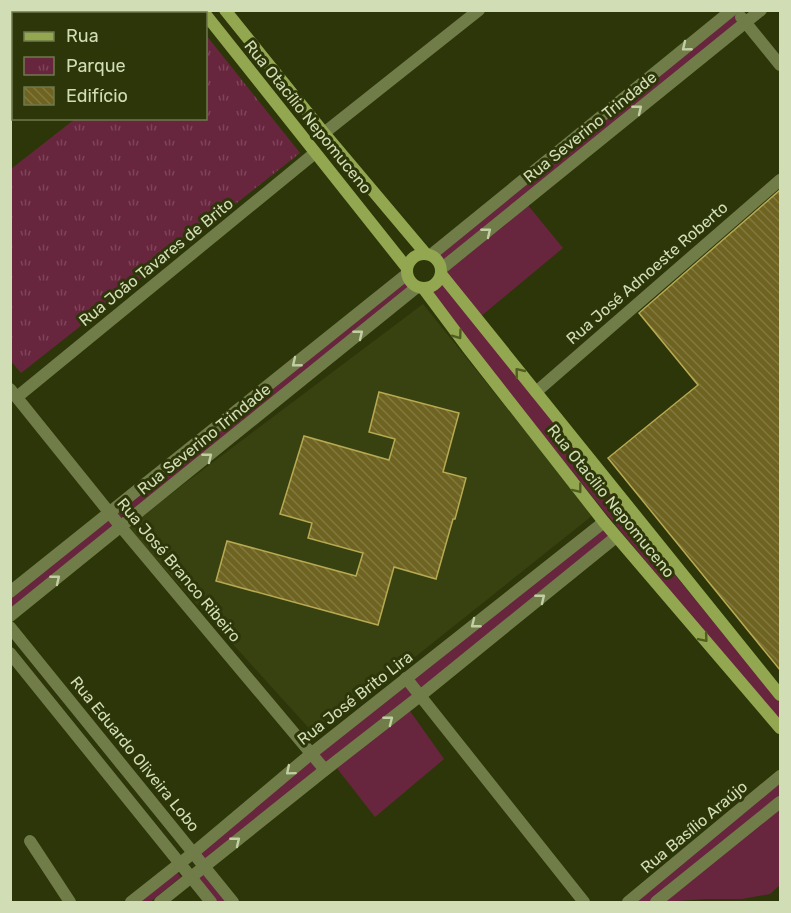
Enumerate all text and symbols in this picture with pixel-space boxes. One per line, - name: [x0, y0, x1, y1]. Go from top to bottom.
- legend: [12, 12, 207, 120]
- text: Rua: [66, 25, 99, 47]
- street label: Rua Otacílio Nepomuceno: [240, 37, 376, 197]
- one-way arrow: [682, 40, 693, 51]
- text: Parque: [66, 55, 126, 77]
- street label: Rua Severino Trindade: [520, 67, 660, 187]
- text: Edifício: [66, 85, 128, 107]
- one-way arrow: [631, 106, 642, 117]
- street label: Rua João Tavares de Brito: [75, 194, 237, 330]
- street label: Rua José Adnoeste Roberto: [562, 198, 732, 348]
- one-way arrow: [480, 228, 491, 239]
- one-way arrow: [451, 329, 462, 340]
- one-way arrow: [352, 330, 363, 341]
- one-way arrow: [292, 356, 303, 367]
- one-way arrow: [516, 368, 527, 379]
- street label: Rua Severino Trindade: [134, 379, 274, 499]
- street label: Rua Otacílio Nepomuceno: [543, 421, 679, 581]
- one-way arrow: [201, 453, 212, 464]
- one-way arrow: [570, 483, 581, 494]
- street label: Rua José Branco Ribeiro: [113, 494, 245, 646]
- one-way arrow: [49, 576, 60, 587]
- one-way arrow: [534, 594, 545, 605]
- one-way arrow: [471, 616, 482, 627]
- one-way arrow: [697, 631, 708, 642]
- street label: Rua José Brito Lira: [294, 647, 416, 749]
- street label: Rua Eduardo Oliveira Lobo: [66, 672, 204, 836]
- one-way arrow: [382, 716, 393, 727]
- one-way arrow: [286, 764, 297, 775]
- street label: Rua Basílio Araújo: [637, 777, 751, 877]
- one-way arrow: [229, 838, 240, 849]

